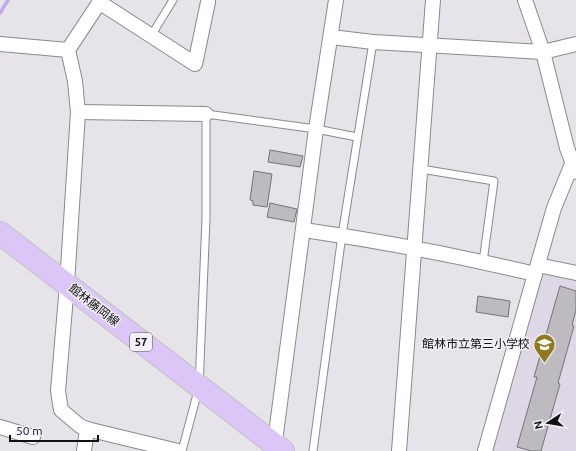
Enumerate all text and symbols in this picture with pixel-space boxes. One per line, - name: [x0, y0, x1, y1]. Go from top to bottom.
- street label: 館林藤岡線: [67, 281, 122, 328]
- school or university icon: 館林市立第三小学校: [532, 331, 558, 364]
- road number: 57: [130, 333, 152, 351]
- place label: 館林市立第三小学校: [422, 337, 530, 350]
- north arrow: [528, 403, 568, 443]
- scale bar: [10, 417, 98, 443]
- text: N: [531, 420, 545, 430]
- text: 50 m: [16, 424, 43, 437]

